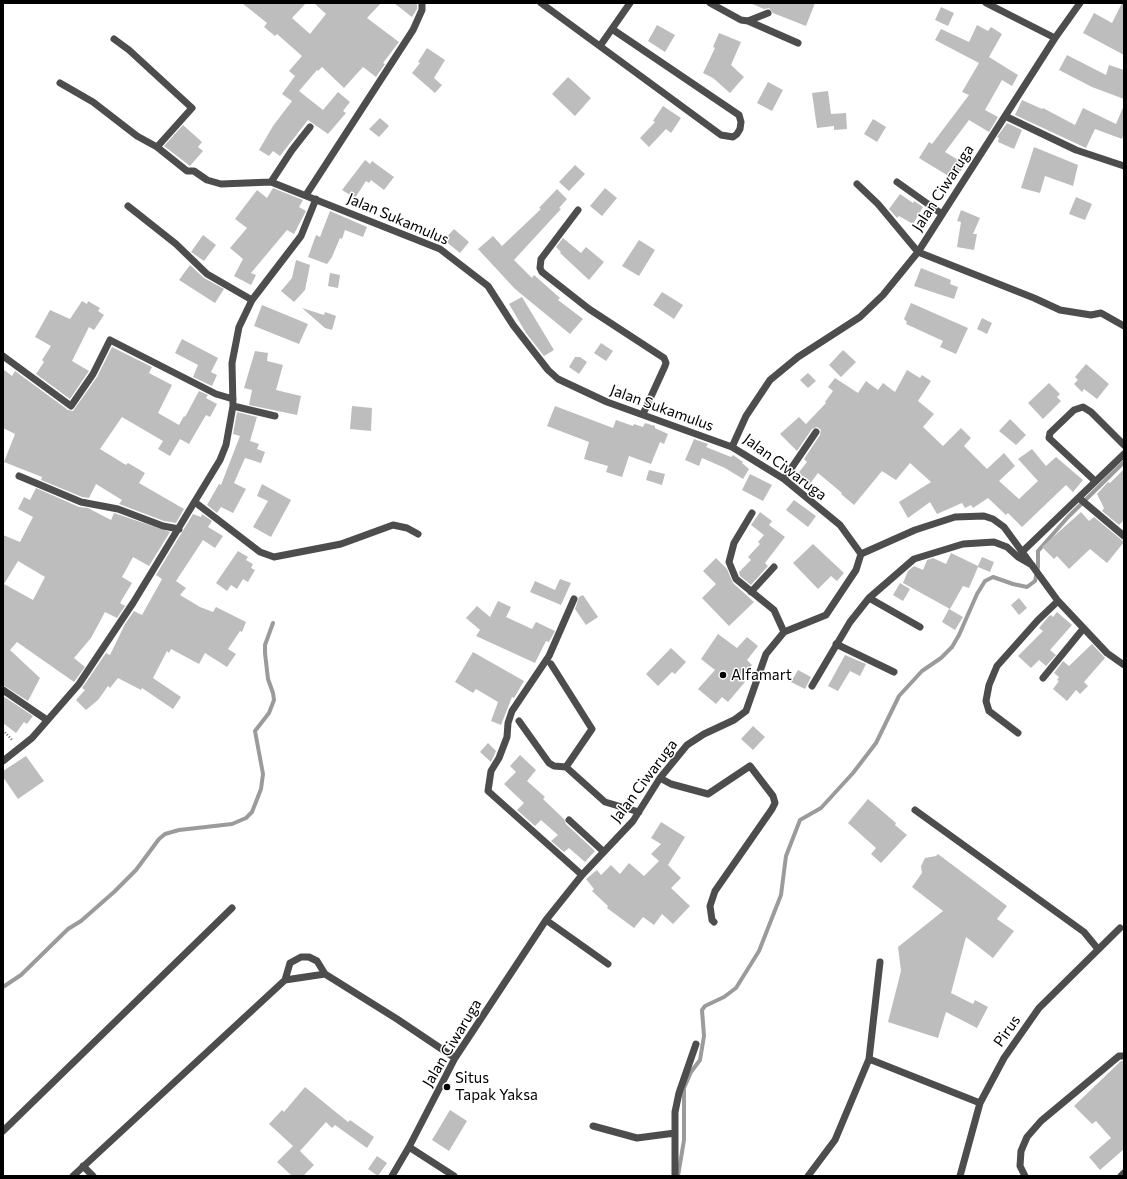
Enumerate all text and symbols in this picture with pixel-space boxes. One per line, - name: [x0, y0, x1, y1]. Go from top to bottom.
- street label: Jalan Ciwaruga: [908, 141, 978, 235]
- street label: Jalan Sukamulus: [344, 189, 452, 249]
- street label: Jalan Sukamulus: [608, 381, 716, 435]
- street label: Jalan Ciwaruga: [740, 430, 830, 504]
- place label: Alfamart: [731, 666, 792, 684]
- marker: Alfamart: [718, 670, 728, 680]
- street label: Jalan Ciwaruga: [607, 736, 681, 826]
- street label: Jalan Ciwaruga: [419, 996, 485, 1090]
- street label: Pirus: [990, 1012, 1024, 1050]
- place label: Situs Tapak Yaksa: [455, 1069, 538, 1104]
- marker: Situs Tapak Yaksa: [442, 1082, 452, 1092]

